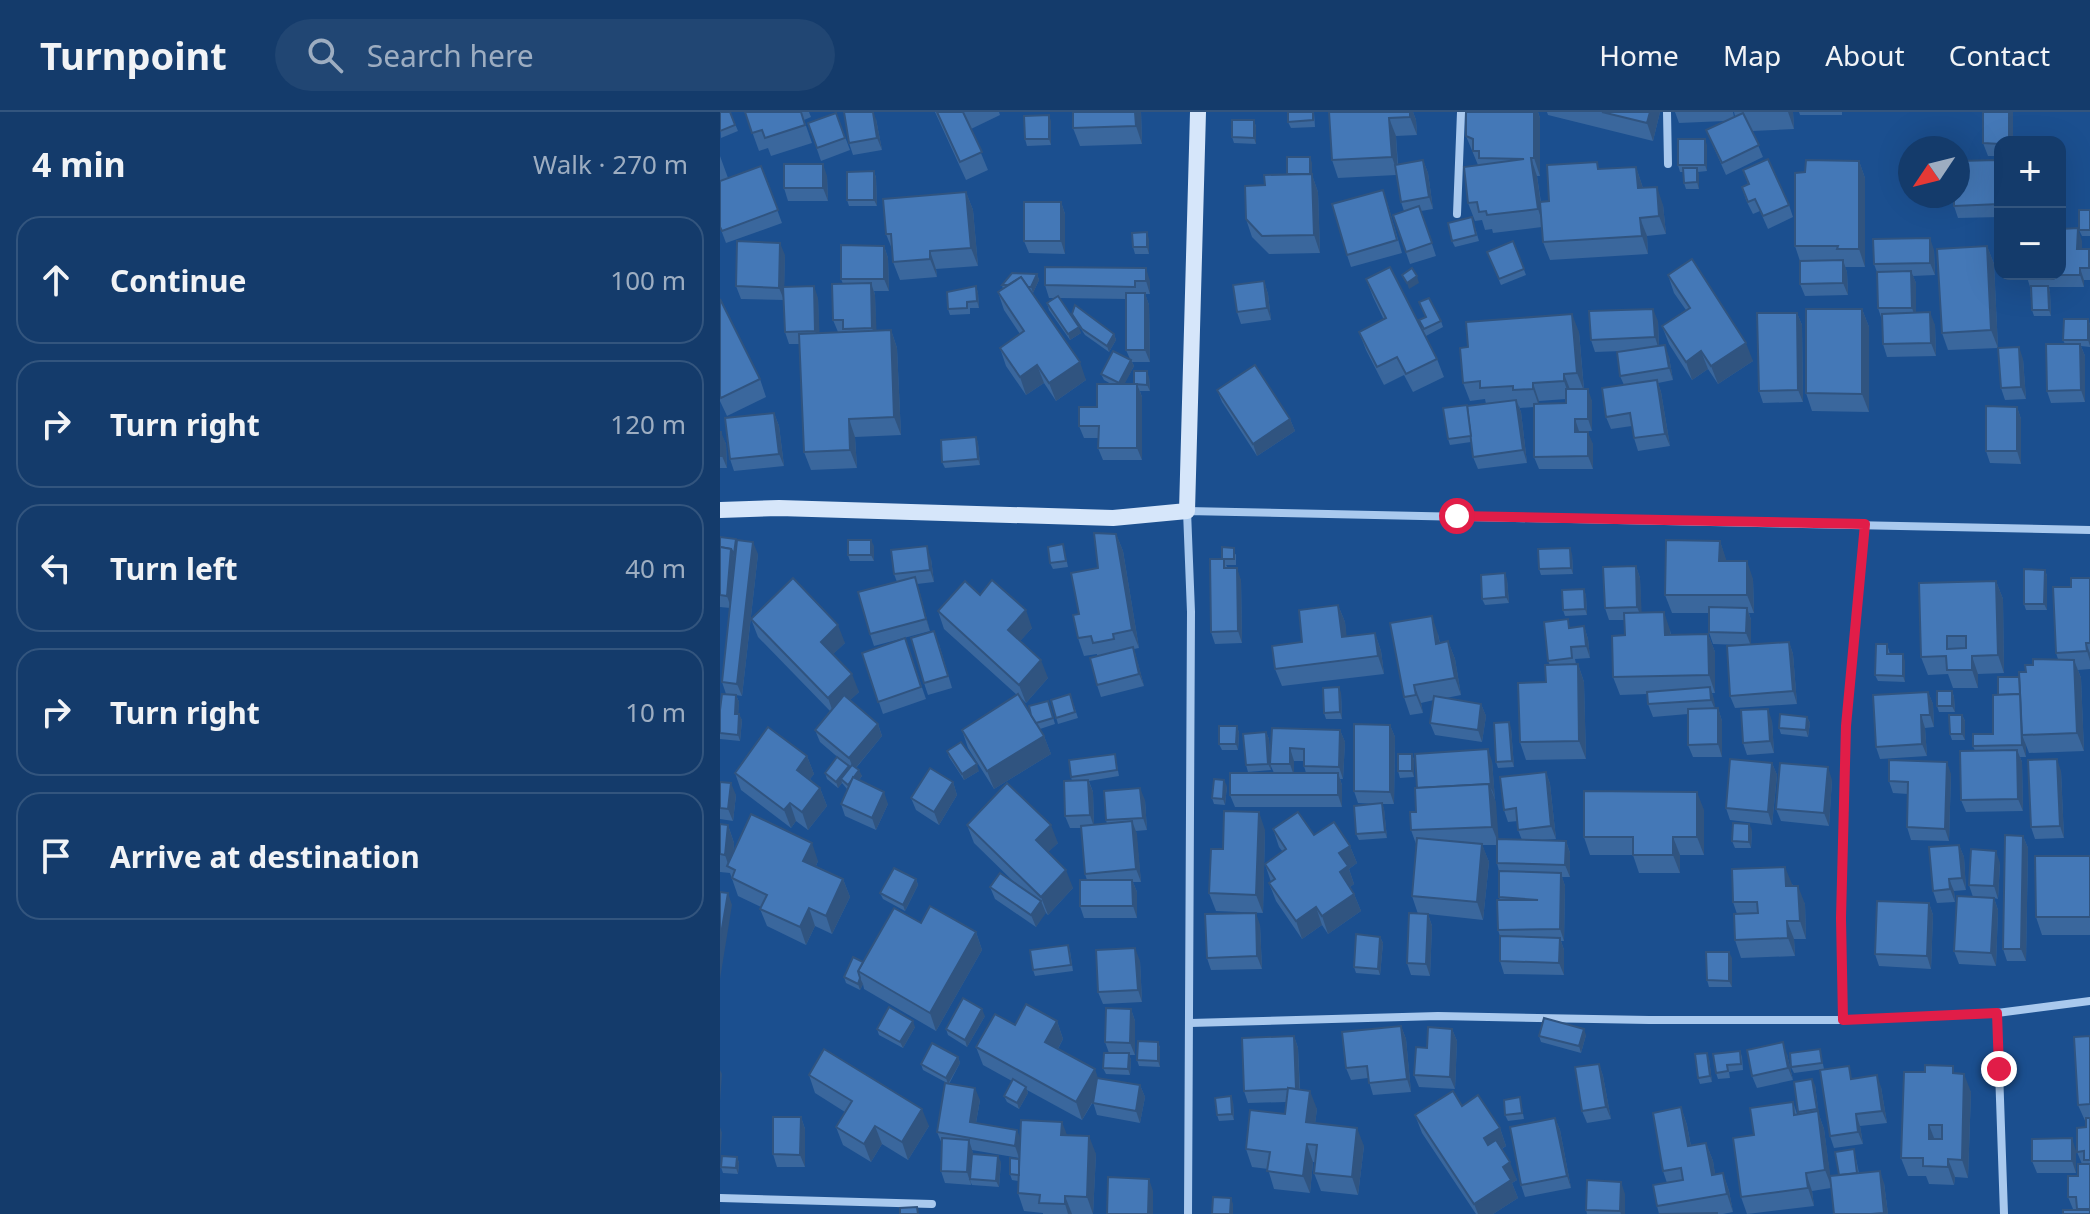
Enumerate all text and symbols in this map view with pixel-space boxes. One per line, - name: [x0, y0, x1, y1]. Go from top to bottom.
- search box: [275, 19, 835, 91]
- text: Turnpoint: [40, 29, 227, 81]
- icon: search: [303, 33, 347, 77]
- text: Search here: [367, 35, 534, 76]
- text: Home: [1599, 36, 1679, 74]
- text: Map: [1723, 36, 1781, 74]
- text: About: [1825, 36, 1905, 74]
- text: Contact: [1949, 36, 2050, 74]
- north arrow: [1898, 136, 1970, 208]
- map controls: [1994, 136, 2066, 280]
- button: +: [1994, 136, 2066, 208]
- text: 4 min: [32, 141, 126, 187]
- text: Walk · 270 m: [533, 146, 688, 182]
- button: −: [1994, 208, 2066, 280]
- icon: ahead: [34, 258, 78, 302]
- text: Continue: [110, 260, 246, 301]
- text: 100 m: [610, 262, 686, 298]
- icon: right: [34, 402, 78, 446]
- text: Turn right: [110, 404, 260, 445]
- text: 120 m: [610, 406, 686, 442]
- route start: [1439, 498, 1475, 534]
- icon: left: [34, 546, 78, 590]
- text: Turn left: [110, 548, 238, 589]
- text: 40 m: [625, 550, 686, 586]
- icon: right: [34, 690, 78, 734]
- text: Turn right: [110, 692, 260, 733]
- text: 10 m: [625, 694, 686, 730]
- icon: arrive: [34, 834, 78, 878]
- text: Arrive at destination: [110, 836, 420, 877]
- route end: [1981, 1051, 2017, 1087]

